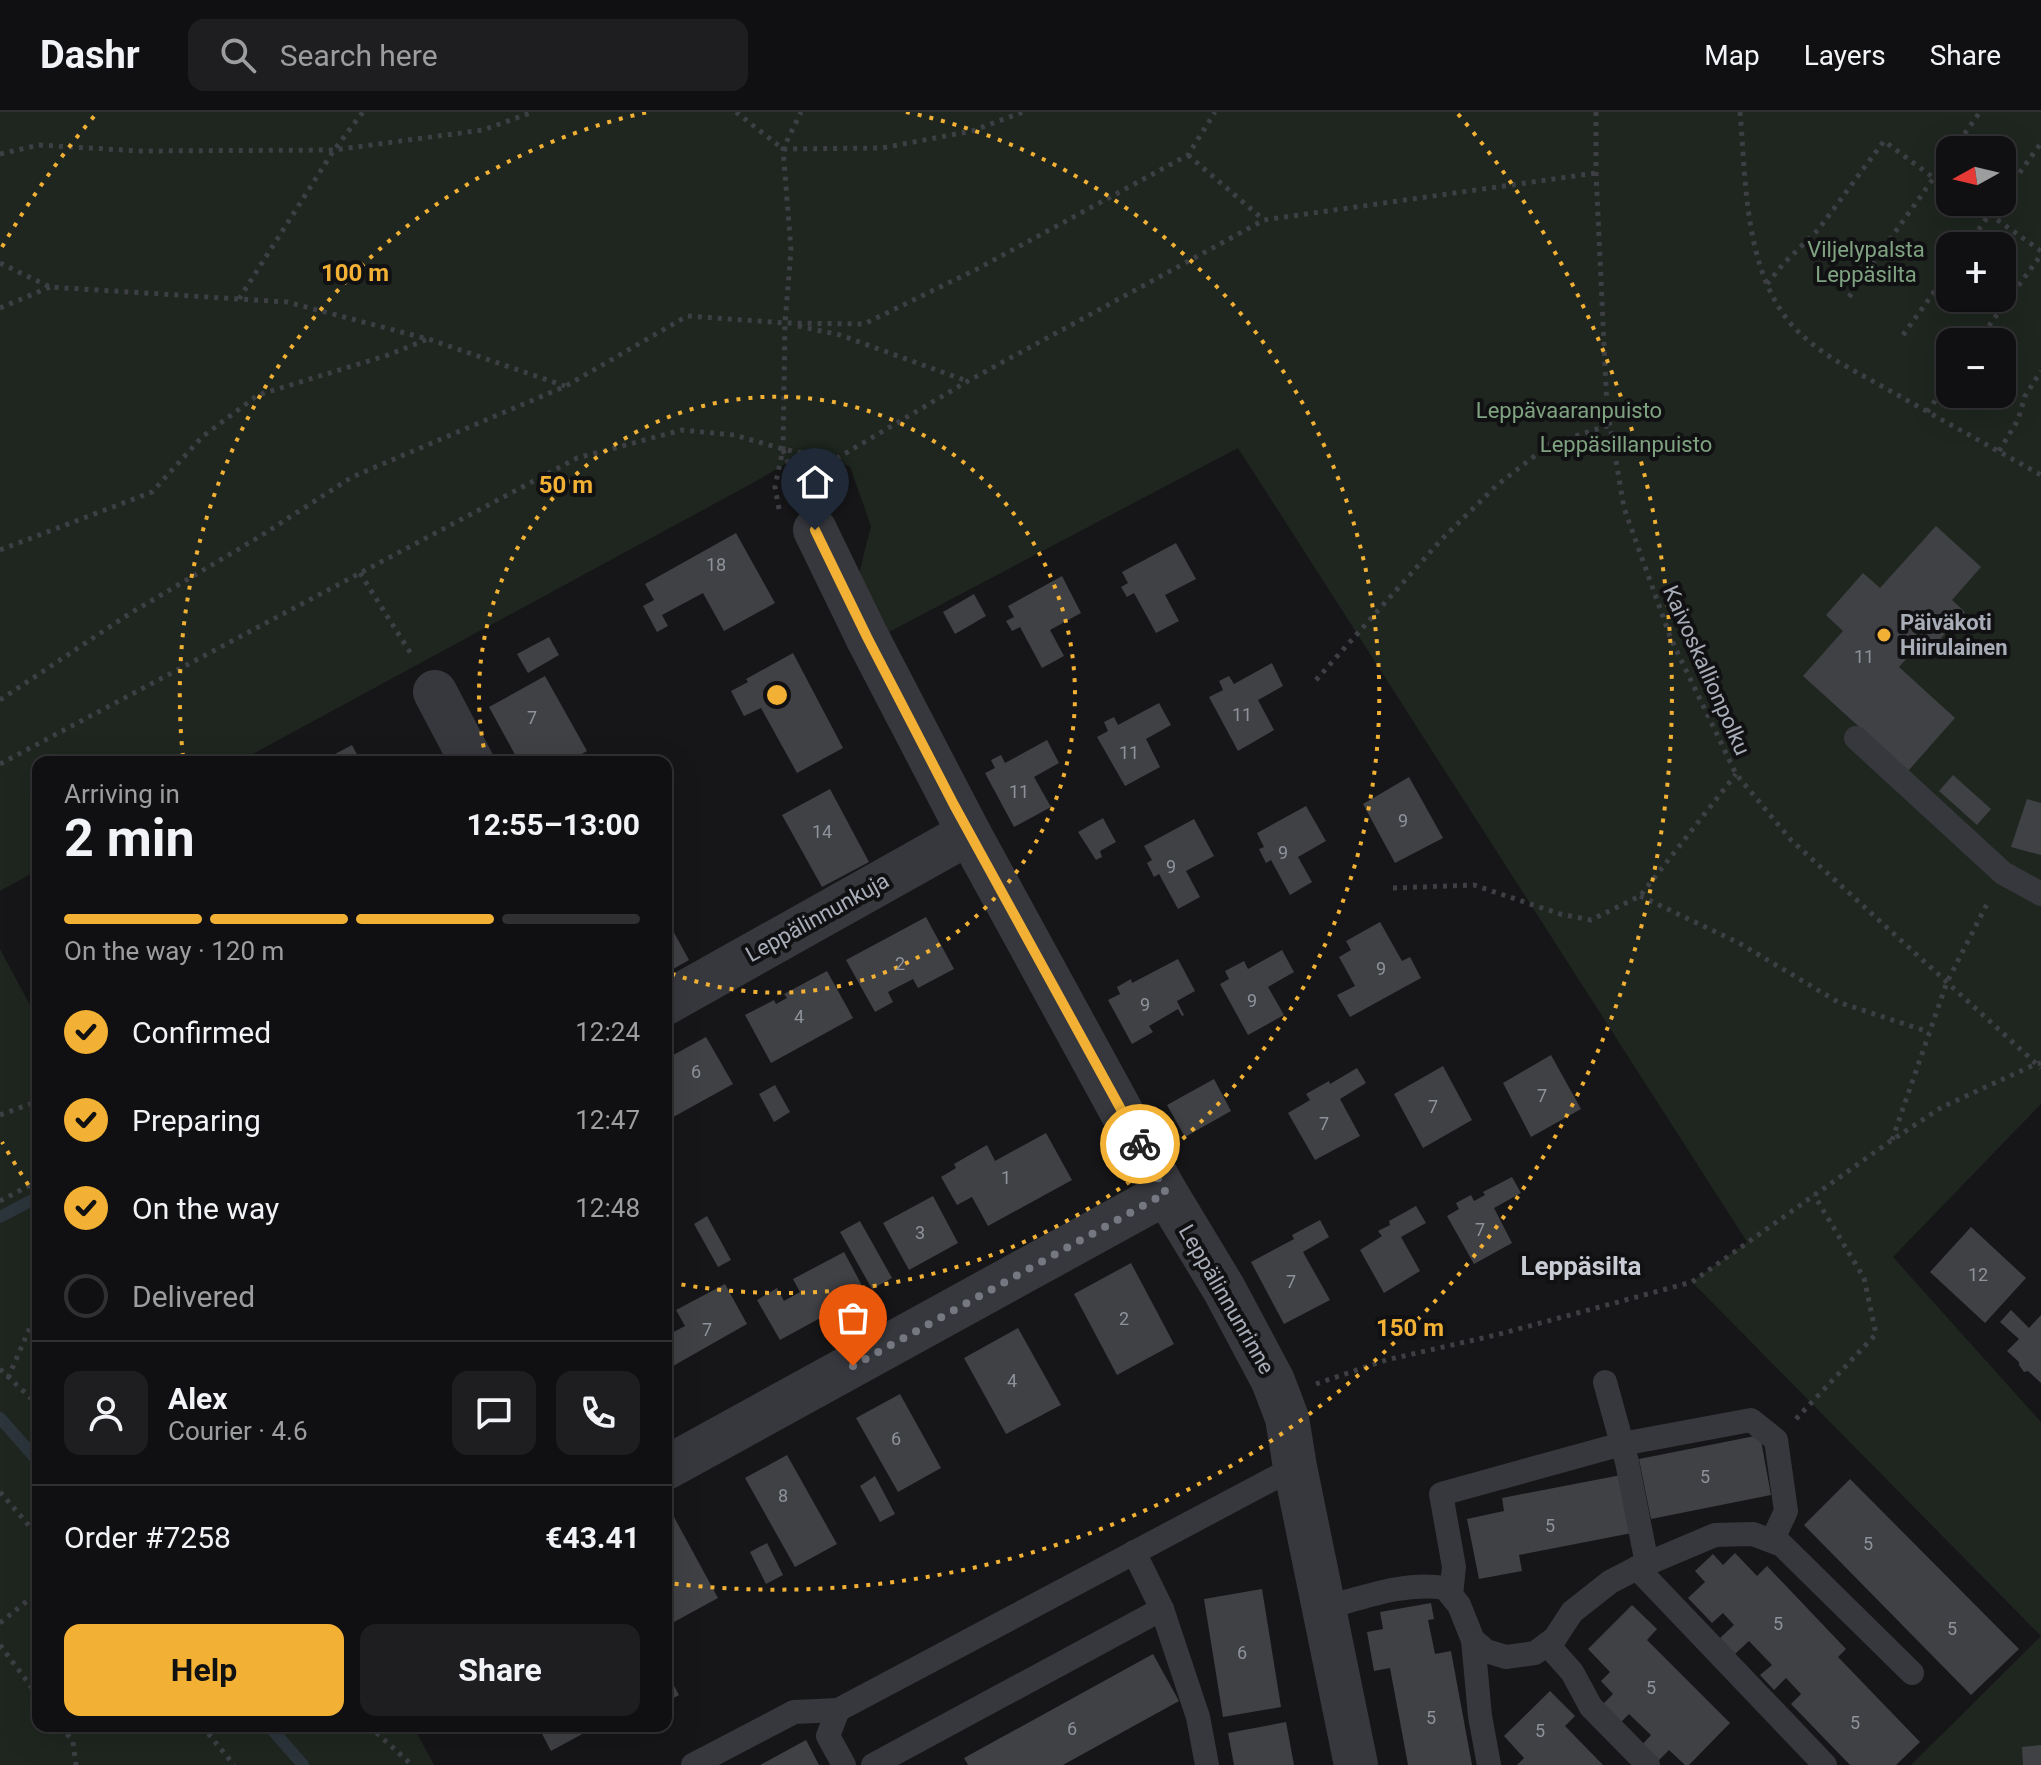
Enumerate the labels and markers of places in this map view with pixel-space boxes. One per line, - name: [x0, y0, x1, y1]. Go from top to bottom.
- pin: [781, 448, 849, 530]
- place label: Päiväkoti Hiirulainen: [1900, 610, 2008, 660]
- marker: Päiväkoti Hiirulainen: [1875, 626, 1893, 644]
- centre of rings: [763, 681, 791, 709]
- pin: [819, 1284, 887, 1366]

